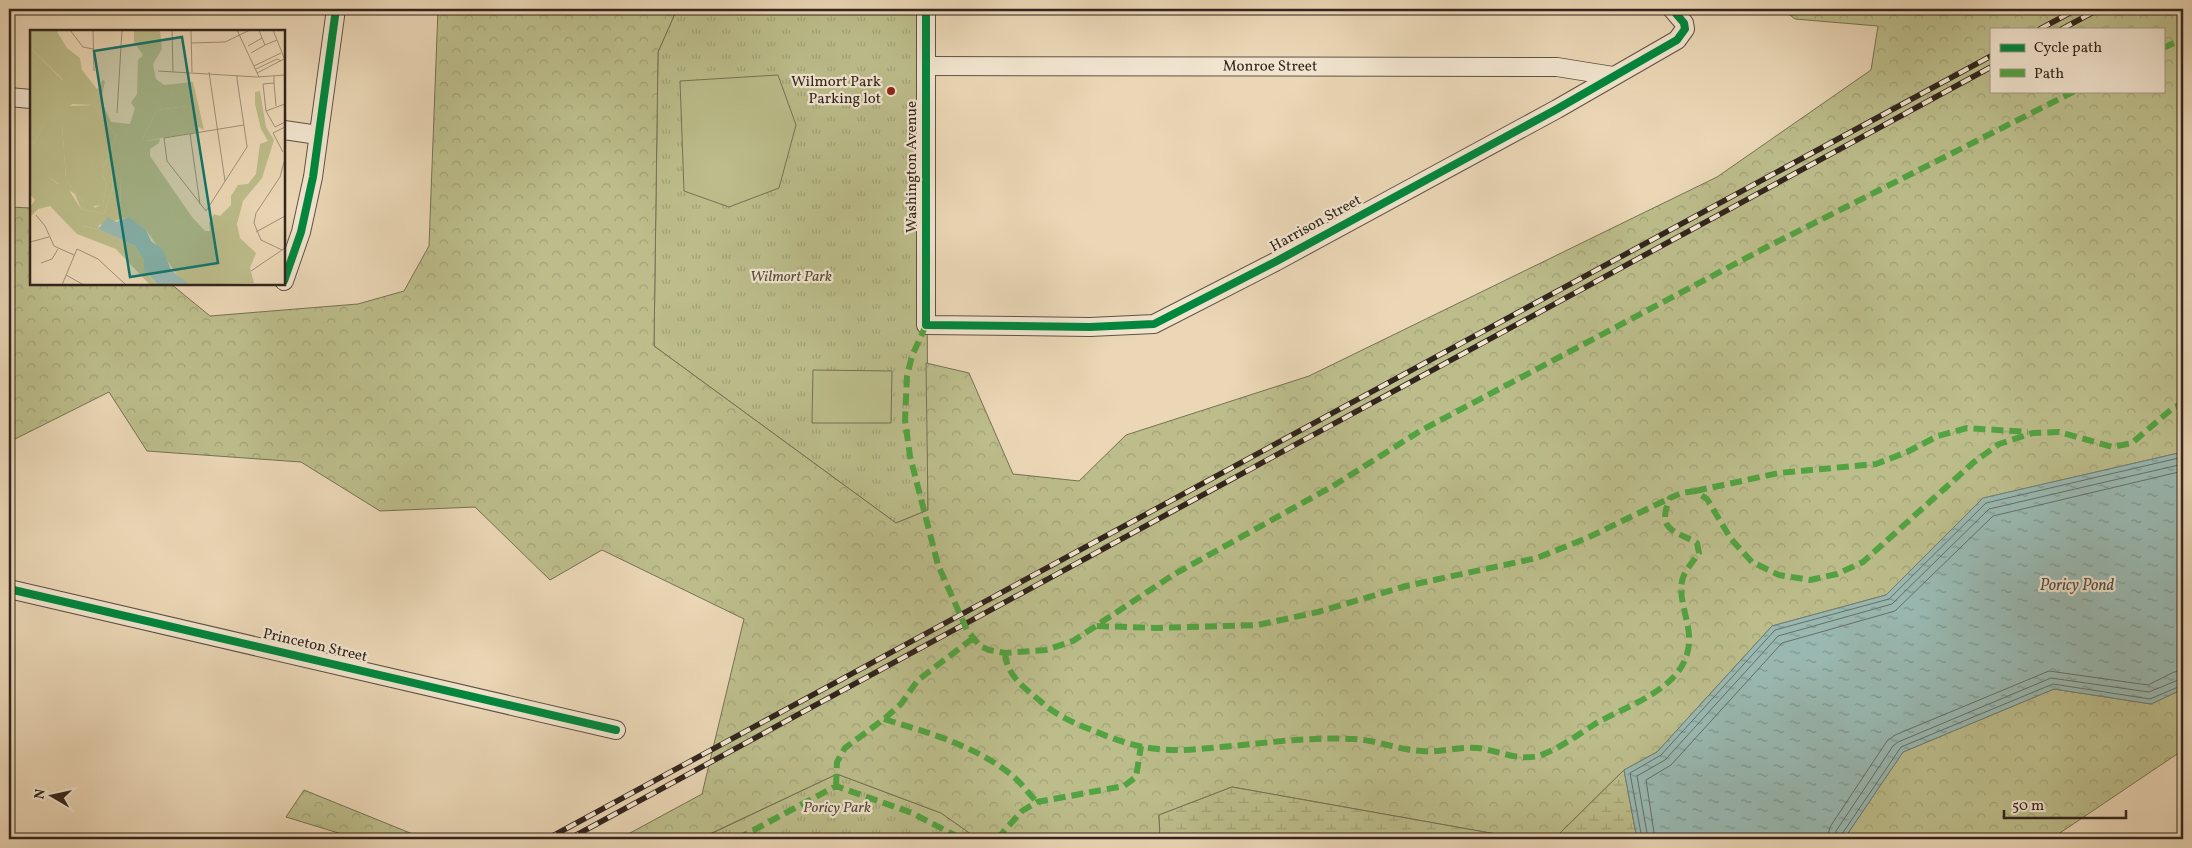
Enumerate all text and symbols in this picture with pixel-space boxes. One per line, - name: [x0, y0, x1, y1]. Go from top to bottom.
- legend: [1990, 28, 2164, 92]
- inset map: [30, 30, 285, 285]
- text: Cycle path: [2034, 38, 2102, 59]
- street label: Monroe Street: [1223, 56, 1317, 77]
- text: Path: [2034, 64, 2064, 85]
- place label: Wilmort Park Parking lot: [791, 72, 881, 110]
- marker: Wilmort Park Parking lot: [885, 85, 897, 97]
- street label: Washington Avenue: [902, 101, 923, 233]
- street label: Harrison Street: [1267, 190, 1365, 258]
- park label: Wilmort Park: [750, 267, 832, 288]
- water label: Poricy Pond: [2040, 575, 2115, 597]
- street label: Princeton Street: [261, 624, 369, 668]
- north arrow: [28, 770, 78, 820]
- text: N: [30, 788, 51, 801]
- scale bar: [2004, 788, 2127, 820]
- text: 50 m: [2012, 796, 2044, 817]
- park label: Poricy Park: [803, 798, 871, 819]

